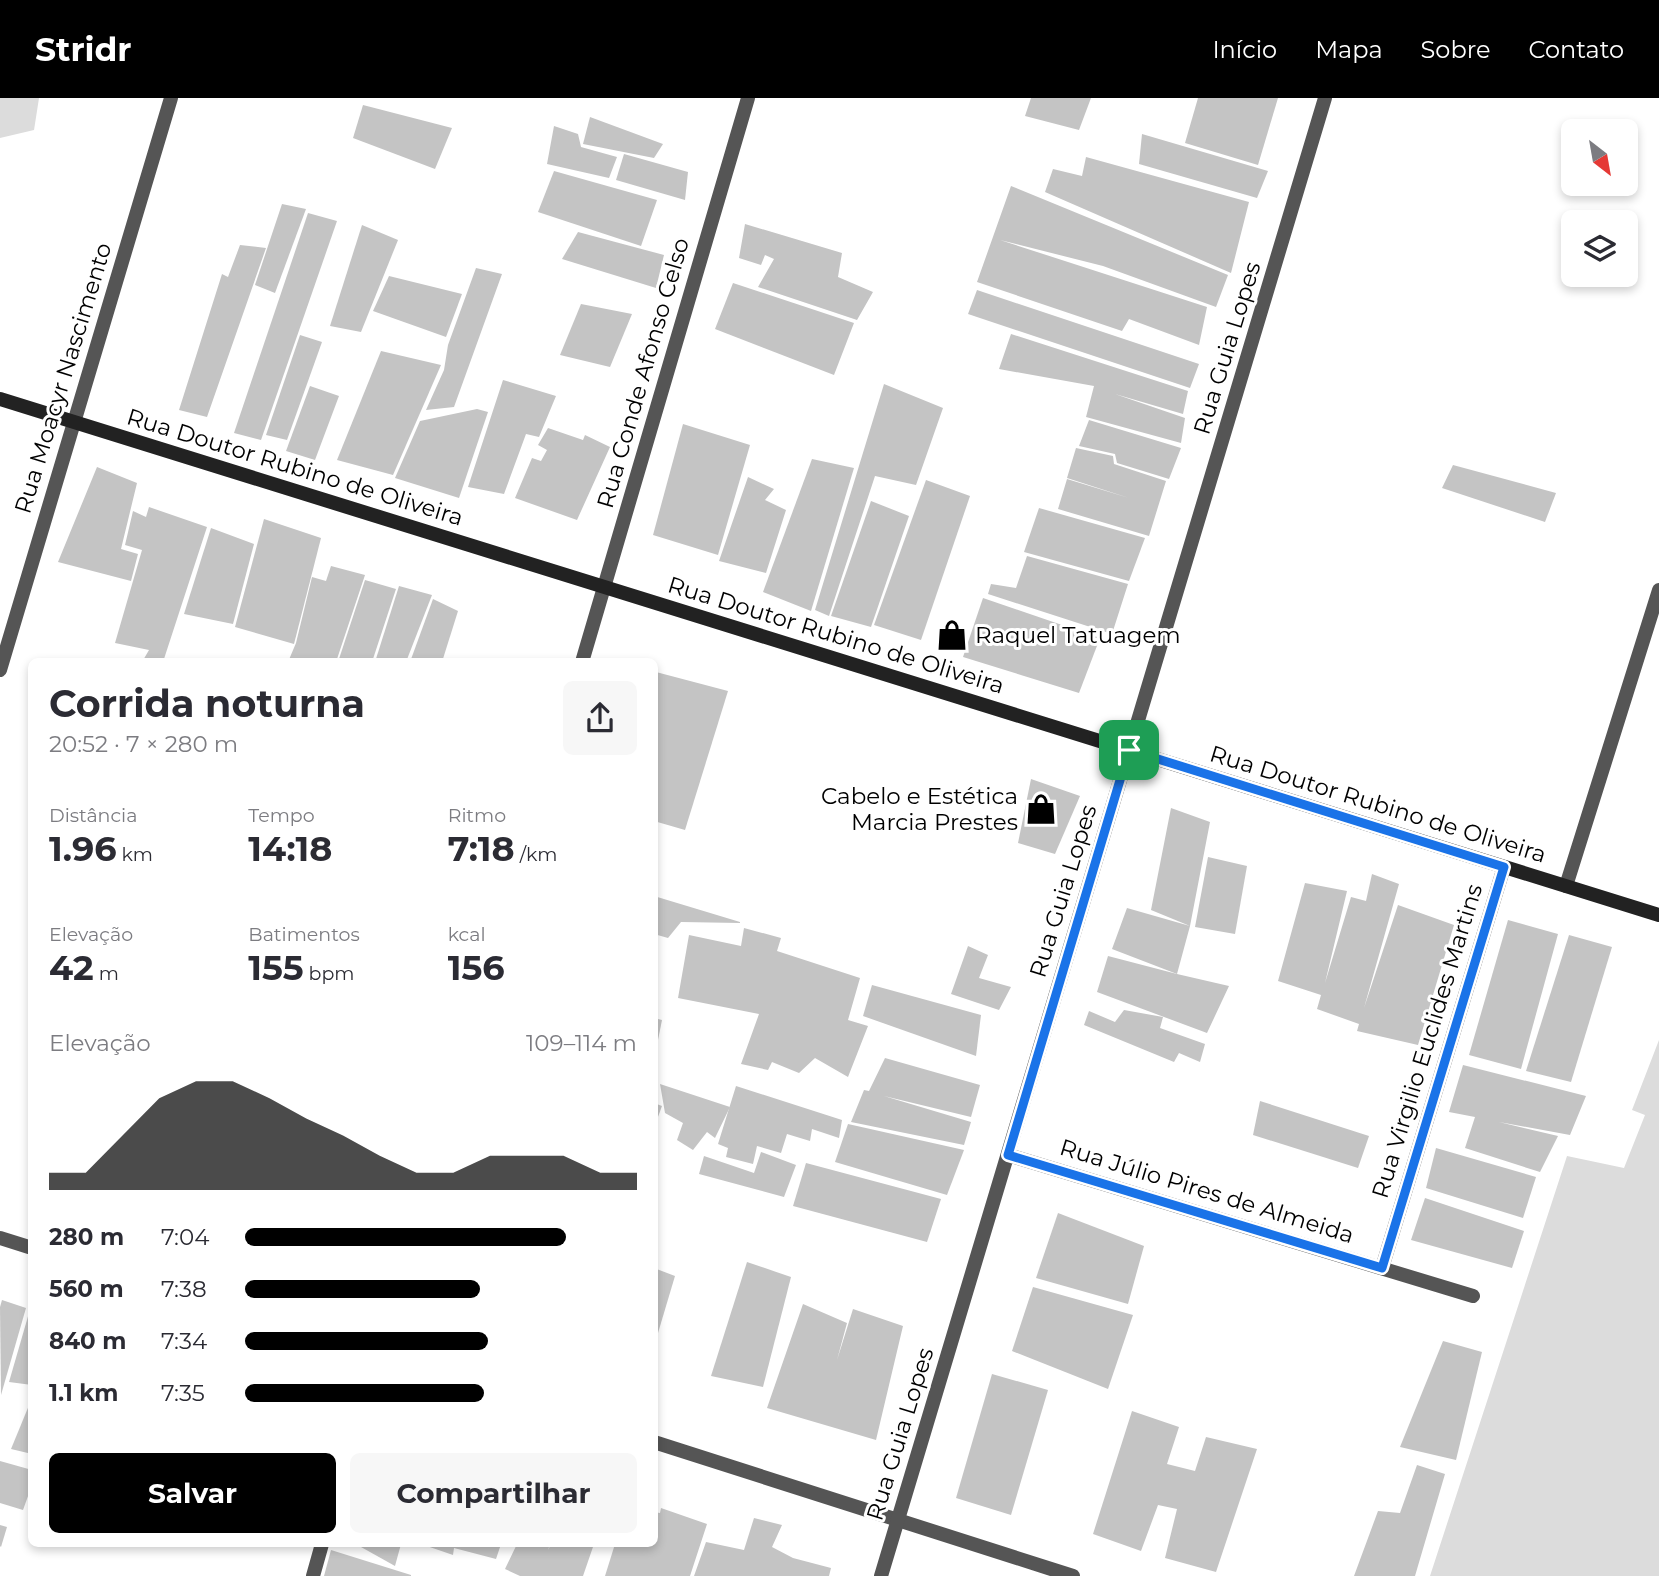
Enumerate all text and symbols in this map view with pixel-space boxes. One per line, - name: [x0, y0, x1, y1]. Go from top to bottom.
- text: Stridr: [35, 29, 132, 69]
- text: Início: [1212, 35, 1277, 64]
- text: Mapa: [1315, 35, 1383, 64]
- text: Sobre: [1421, 35, 1490, 64]
- text: Contato: [1528, 35, 1624, 64]
- north arrow: [1561, 119, 1638, 196]
- map controls: [1561, 119, 1638, 287]
- button: layers: [1561, 210, 1638, 287]
- street label: Rua Conde Afonso Celso: [591, 234, 695, 512]
- street label: Rua Moacyr Nascimento: [8, 239, 118, 517]
- street label: Rua Guia Lopes: [1187, 258, 1267, 438]
- street label: Rua Doutor Rubino de Oliveira: [123, 402, 467, 532]
- street label: Rua Doutor Rubino de Oliveira: [664, 570, 1008, 700]
- shop icon: Raquel Tatuagem: [935, 618, 969, 652]
- place label: Raquel Tatuagem: [975, 621, 1181, 649]
- text: Corrida noturna: [49, 680, 365, 727]
- button: share: [563, 681, 637, 755]
- pin: [1099, 720, 1159, 780]
- text: 20:52 · 7 × 280 m: [49, 730, 238, 758]
- icon: arrive: [1110, 731, 1148, 769]
- street label: Rua Doutor Rubino de Oliveira: [1206, 739, 1550, 869]
- place label: Cabelo e Estética Marcia Prestes: [821, 782, 1018, 836]
- shop icon: Cabelo e Estética Marcia Prestes: [1024, 792, 1058, 826]
- street label: Rua Guia Lopes: [1023, 801, 1103, 981]
- text: Distância: [49, 804, 137, 827]
- text: Tempo: [248, 804, 315, 827]
- text: Ritmo: [448, 804, 506, 827]
- text: 1.96: [49, 827, 116, 870]
- text: 14:18: [248, 827, 332, 870]
- text: 7:18: [448, 827, 515, 870]
- text: km: [116, 843, 153, 866]
- text: /km: [515, 843, 557, 866]
- street label: Rua Virgilio Euclides Martins: [1366, 880, 1488, 1202]
- text: Elevação: [49, 923, 133, 946]
- text: Batimentos: [248, 923, 360, 946]
- text: kcal: [448, 923, 486, 946]
- text: 42: [49, 946, 94, 989]
- text: 155: [248, 946, 304, 989]
- text: 156: [448, 946, 505, 989]
- text: m: [94, 962, 119, 985]
- text: bpm: [304, 962, 354, 985]
- text: Elevação: [49, 1029, 151, 1057]
- text: 109–114 m: [526, 1029, 637, 1057]
- street label: Rua Júlio Pires de Almeida: [1057, 1133, 1357, 1249]
- text: 280 m: [49, 1223, 124, 1251]
- text: 7:04: [161, 1223, 209, 1251]
- text: 560 m: [49, 1275, 124, 1303]
- text: 7:38: [161, 1275, 207, 1303]
- text: 840 m: [49, 1327, 126, 1355]
- text: 7:34: [161, 1327, 207, 1355]
- street label: Rua Guia Lopes: [860, 1344, 940, 1524]
- text: 1.1 km: [49, 1379, 118, 1407]
- text: 7:35: [161, 1379, 205, 1407]
- button: Salvar: [49, 1453, 336, 1533]
- button: Compartilhar: [350, 1453, 637, 1533]

